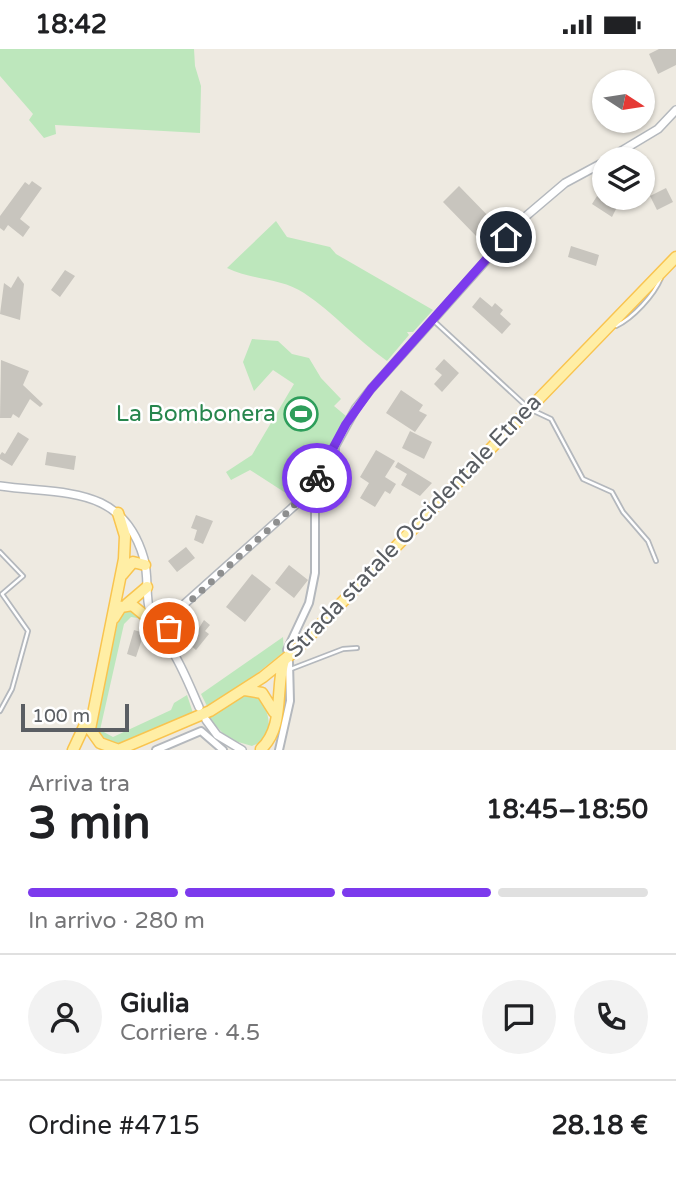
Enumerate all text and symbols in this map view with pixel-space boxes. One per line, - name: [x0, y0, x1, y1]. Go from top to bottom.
- text: 18:42: [35, 9, 107, 40]
- north arrow: [592, 70, 654, 133]
- map controls: [592, 70, 655, 210]
- button: layers: [592, 147, 655, 210]
- pin: [476, 207, 536, 267]
- icon: home: [487, 218, 525, 256]
- street label: Strada statale Occidentale Etnea: [280, 388, 548, 664]
- sports icon: La Bombonera: [282, 395, 320, 433]
- place label: La Bombonera: [116, 400, 276, 428]
- courier: [282, 443, 352, 513]
- icon: bike: [298, 459, 336, 497]
- pin: [139, 598, 199, 658]
- icon: bag: [150, 609, 188, 647]
- scale bar: [21, 701, 130, 733]
- text: 100 m: [32, 705, 90, 727]
- text: Arriva tra: [28, 770, 130, 798]
- text: 18:45–18:50: [486, 794, 648, 825]
- text: 3 min: [28, 796, 151, 851]
- text: In arrivo · 280 m: [28, 907, 205, 935]
- button: person: [28, 980, 102, 1054]
- button: chat: [482, 980, 556, 1054]
- button: phone: [574, 980, 648, 1054]
- text: Giulia: [120, 988, 190, 1019]
- text: Corriere · 4.5: [120, 1019, 260, 1047]
- text: Ordine #4715: [28, 1110, 200, 1141]
- text: 28.18 €: [551, 1110, 648, 1141]

